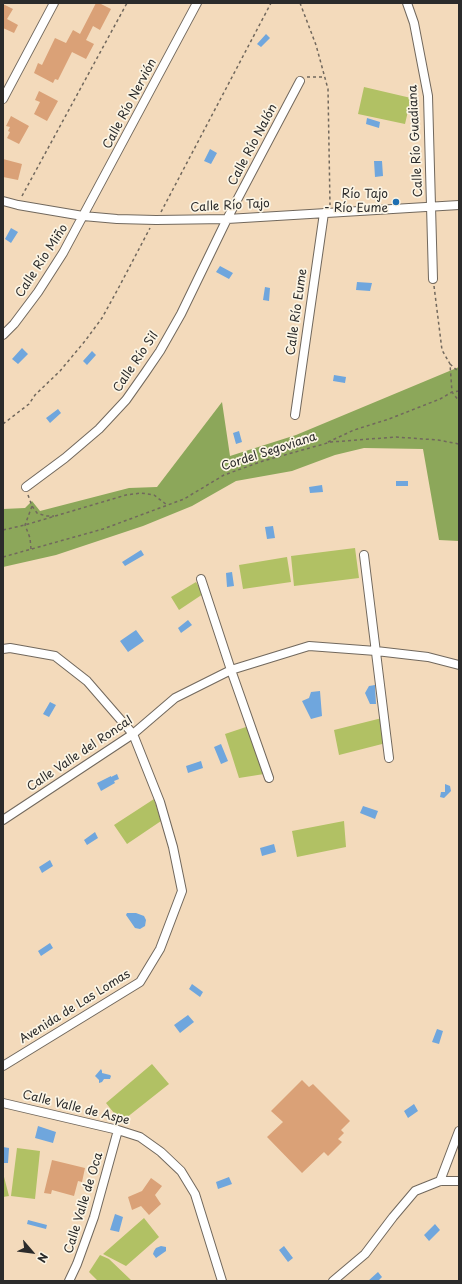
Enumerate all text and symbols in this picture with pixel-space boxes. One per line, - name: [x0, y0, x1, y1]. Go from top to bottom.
- street label: Calle Río Nervión: [100, 56, 160, 152]
- street label: Calle Río Guadiana: [406, 84, 426, 198]
- street label: Calle Río Nalón: [225, 102, 281, 188]
- place label: Río Tajo - Río Eume: [324, 188, 388, 216]
- street label: Calle Río Tajo: [190, 197, 270, 215]
- marker: Río Tajo - Río Eume: [391, 197, 401, 207]
- street label: Calle Río Miño: [13, 222, 71, 300]
- street label: Calle Río Eume: [284, 268, 310, 356]
- street label: Calle Río Sil: [110, 329, 162, 395]
- street label: Cordel Segoviana: [219, 430, 319, 474]
- street label: Calle Valle del Roncal: [25, 713, 135, 795]
- street label: Avenida de Las Lomas: [17, 967, 133, 1047]
- street label: Calle Valle de Aspe: [21, 1088, 131, 1128]
- street label: Calle Valle de Oca: [62, 1151, 106, 1255]
- north arrow: [12, 1232, 52, 1272]
- text: N: [33, 1250, 53, 1266]

